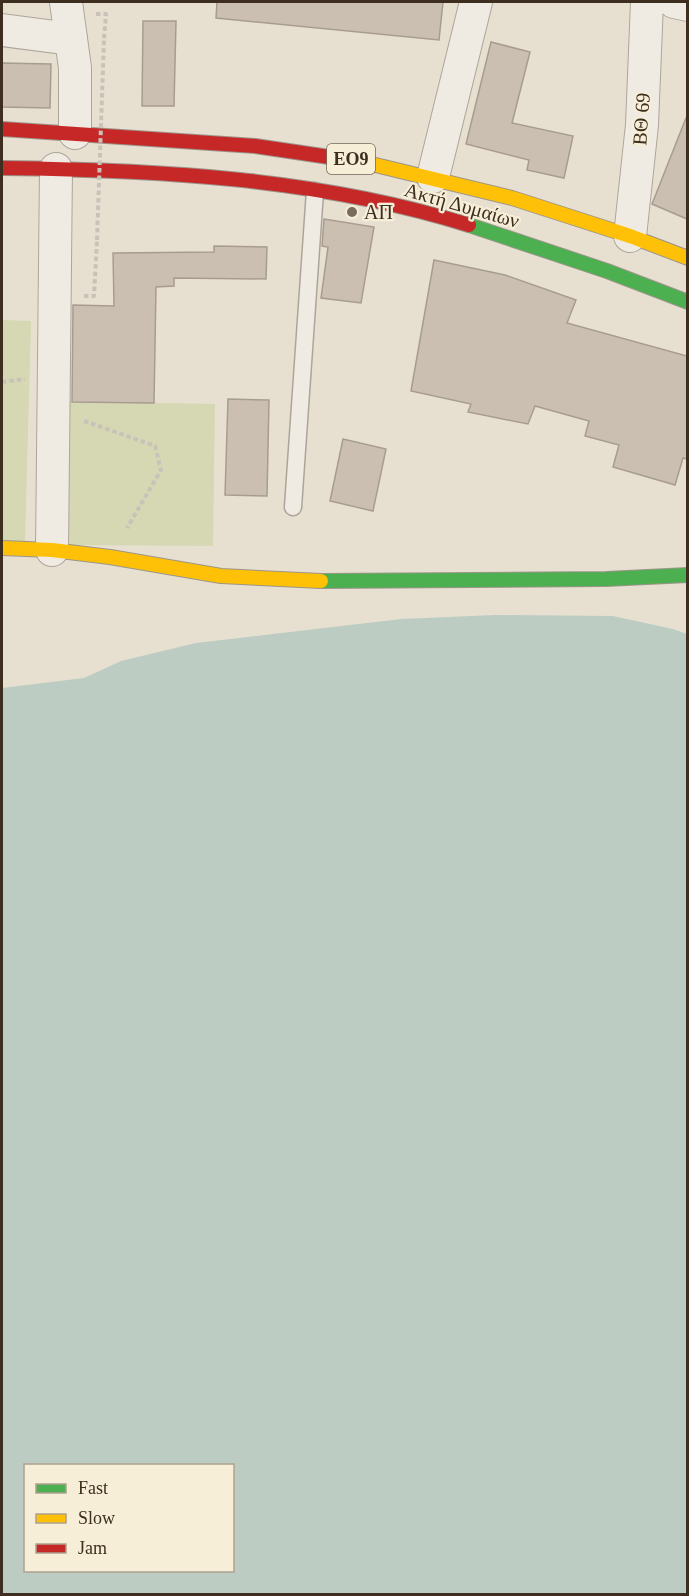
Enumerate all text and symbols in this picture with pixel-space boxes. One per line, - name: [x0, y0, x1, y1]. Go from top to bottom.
- street label: ΒΘ 69: [628, 92, 654, 146]
- road number: ΕΟ9: [327, 144, 375, 174]
- street label: Ακτή Δυμαίων: [402, 178, 522, 233]
- place label: ΑΠ: [364, 201, 393, 223]
- marker: ΑΠ: [345, 205, 359, 219]
- legend: [24, 1464, 234, 1572]
- text: Fast: [78, 1478, 108, 1498]
- text: Slow: [78, 1508, 115, 1528]
- text: Jam: [78, 1538, 107, 1558]

